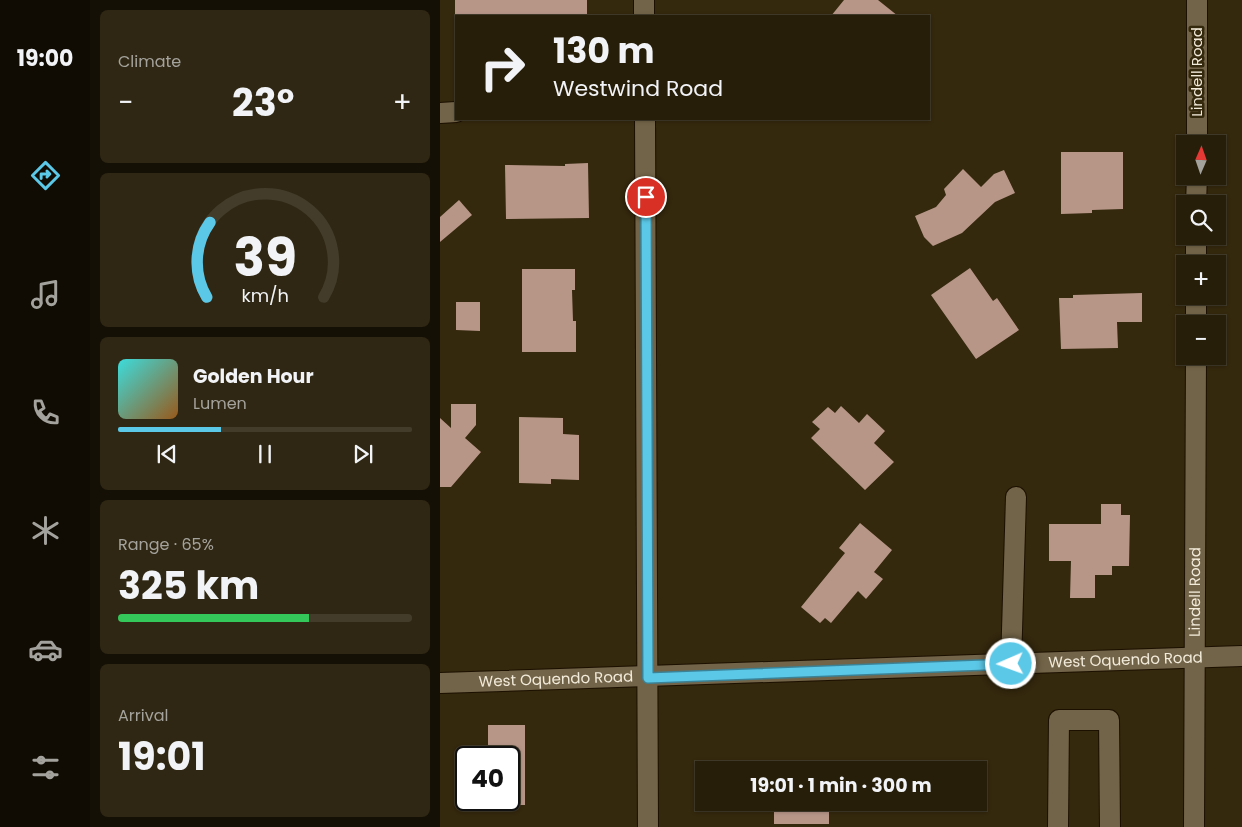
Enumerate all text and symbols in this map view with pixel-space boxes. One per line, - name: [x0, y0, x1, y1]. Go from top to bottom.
- text: 130 m: [553, 26, 655, 75]
- street label: Lindell Road: [1186, 27, 1207, 117]
- icon: right: [470, 35, 535, 100]
- text: 19:00: [17, 43, 73, 74]
- text: Climate: [118, 50, 181, 73]
- text: Westwind Road: [553, 73, 723, 104]
- text: 23°: [232, 76, 294, 129]
- text: −: [118, 83, 133, 122]
- text: +: [393, 83, 412, 122]
- north arrow: [1176, 135, 1226, 185]
- map controls: [1176, 135, 1226, 365]
- icon: directions: [28, 158, 63, 193]
- pin: [625, 176, 667, 218]
- icon: arrive: [632, 183, 660, 211]
- button: search: [1176, 195, 1226, 245]
- text: 39: [233, 221, 297, 294]
- button: +: [1176, 255, 1226, 305]
- icon: music: [28, 277, 63, 312]
- text: km/h: [241, 283, 289, 308]
- button: −: [1176, 315, 1226, 365]
- text: Golden Hour: [193, 363, 314, 390]
- text: Lumen: [193, 392, 247, 415]
- icon: phone: [28, 395, 63, 430]
- icon: previous: [153, 440, 181, 468]
- icon: pause: [251, 440, 279, 468]
- icon: next: [349, 440, 377, 468]
- icon: climate: [28, 513, 63, 548]
- text: Range · 65%: [118, 533, 214, 556]
- street label: Lindell Road: [1184, 547, 1205, 637]
- text: 325 km: [118, 559, 259, 612]
- icon: car: [28, 632, 63, 667]
- position arrow: [984, 637, 1036, 689]
- street label: West Oquendo Road: [1048, 646, 1203, 673]
- street label: West Oquendo Road: [478, 666, 633, 692]
- text: Arrival: [118, 704, 168, 727]
- text: 19:01: [118, 730, 206, 783]
- speed limit sign: 40: [455, 746, 520, 811]
- icon: filters: [28, 750, 63, 785]
- text: 19:01 · 1 min · 300 m: [750, 772, 932, 799]

